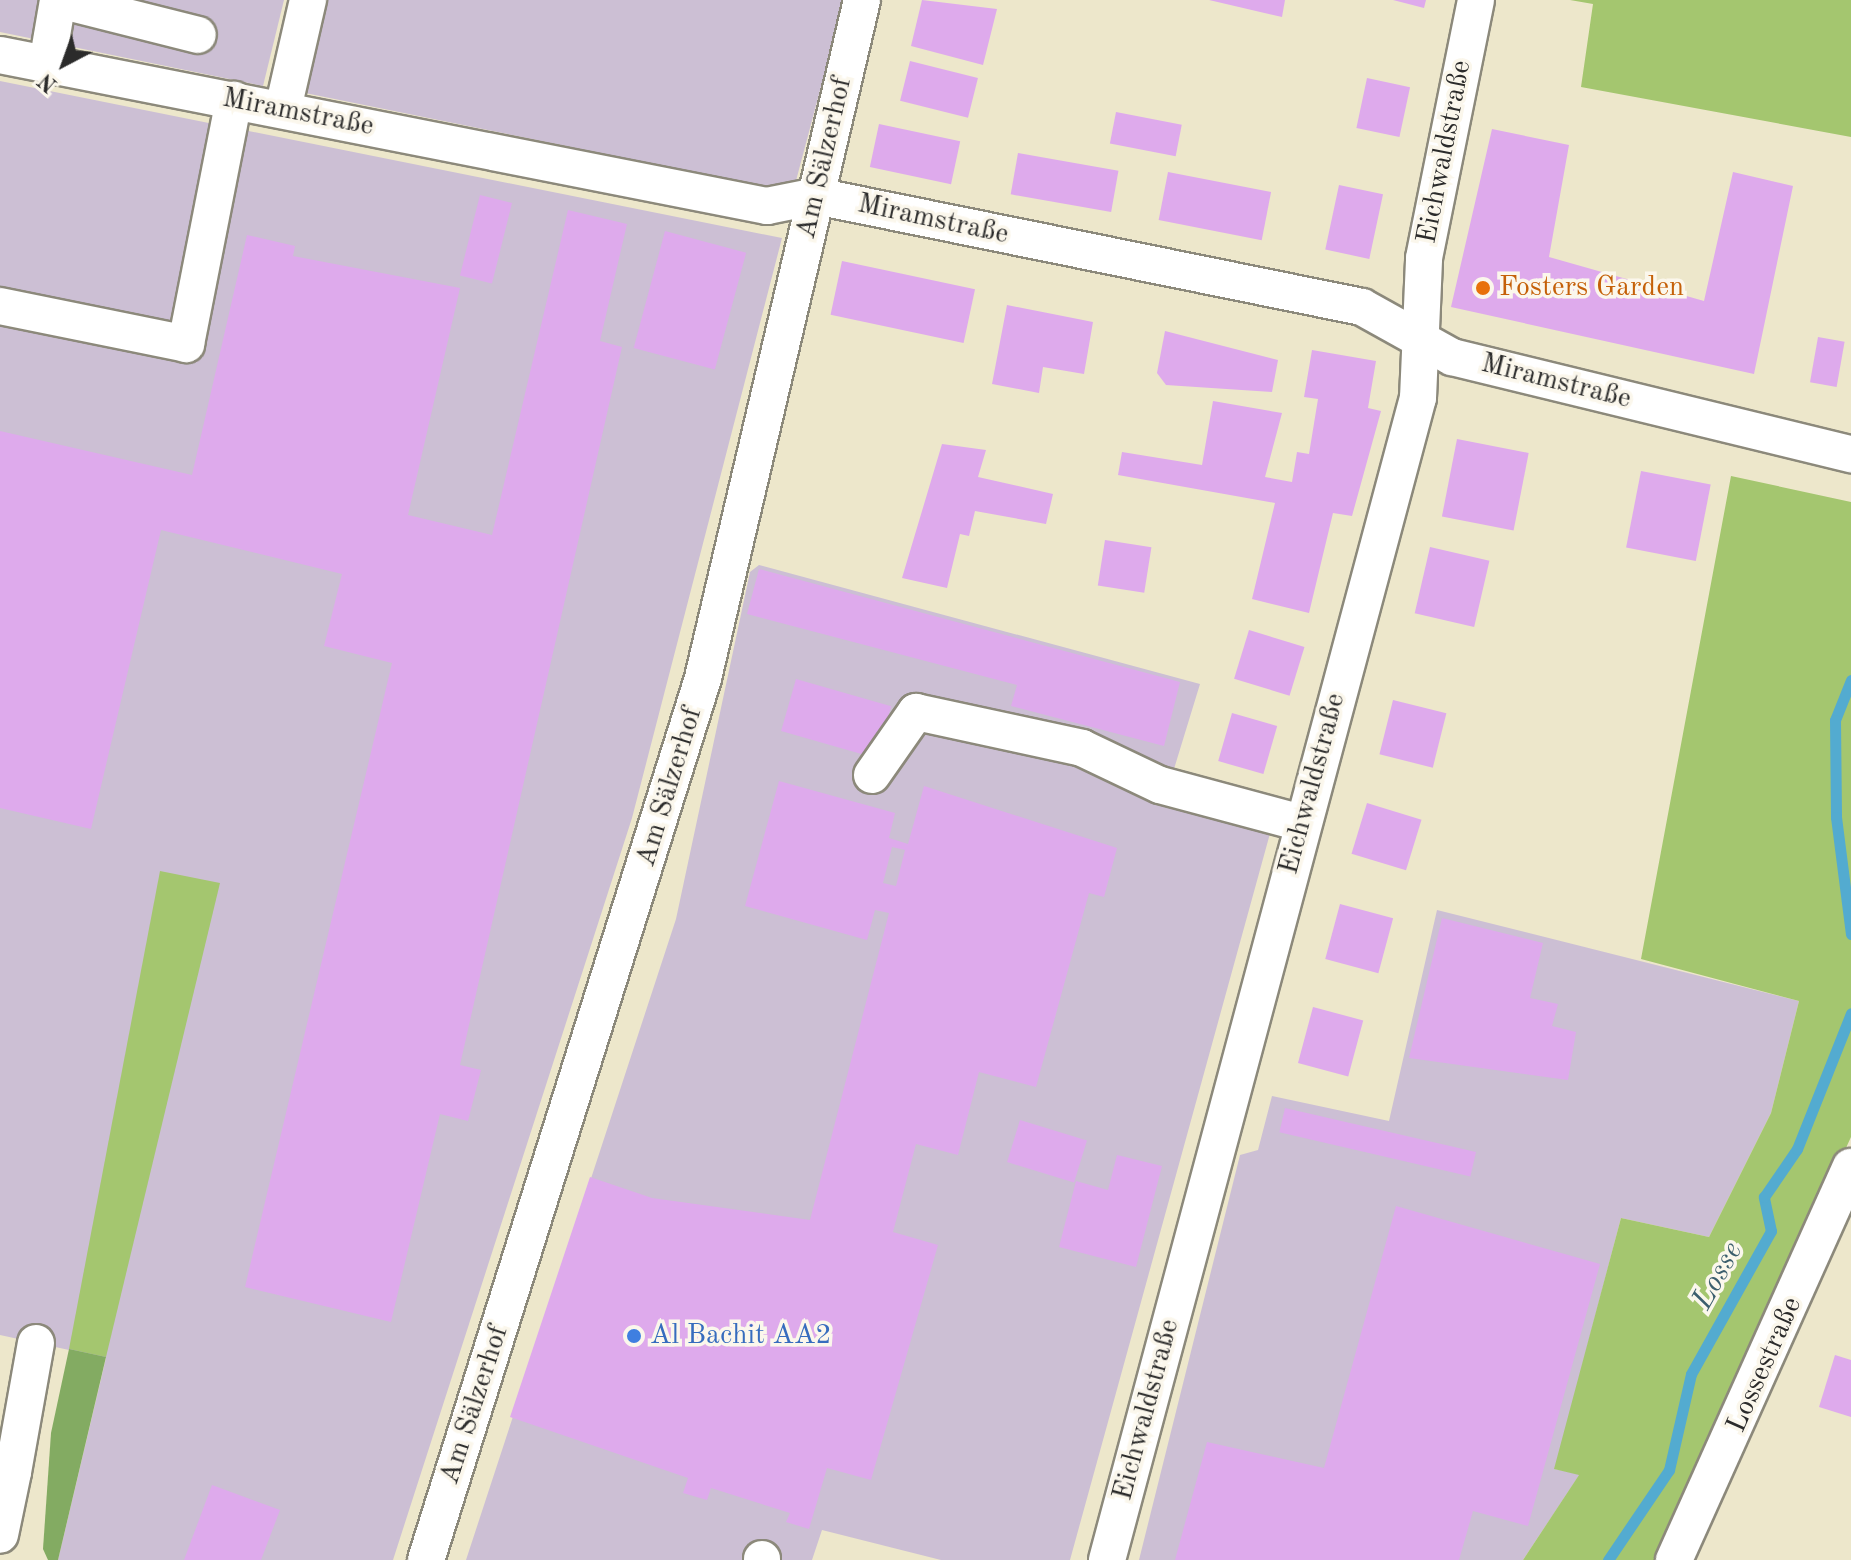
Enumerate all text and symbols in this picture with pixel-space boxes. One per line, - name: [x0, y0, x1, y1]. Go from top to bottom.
- north arrow: [24, 24, 104, 104]
- street label: Eichwaldstraße: [1411, 57, 1479, 247]
- text: N: [35, 68, 62, 96]
- street label: Am Sälzerhof: [790, 74, 860, 242]
- street label: Miramstraße: [219, 82, 377, 144]
- street label: Miramstraße: [854, 188, 1012, 252]
- place label: Fosters Garden: [1499, 271, 1684, 305]
- marker: Fosters Garden: [1474, 279, 1492, 297]
- street label: Miramstraße: [1477, 347, 1635, 417]
- street label: Eichwaldstraße: [1273, 690, 1353, 878]
- street label: Am Sälzerhof: [630, 703, 710, 871]
- water label: Losse: [1685, 1236, 1751, 1316]
- street label: Lossestraße: [1720, 1292, 1810, 1438]
- street label: Eichwaldstraße: [1107, 1316, 1187, 1504]
- place label: Al Bachit AA2: [650, 1319, 832, 1353]
- street label: Am Sälzerhof: [433, 1321, 517, 1489]
- marker: Al Bachit AA2: [625, 1327, 643, 1345]

